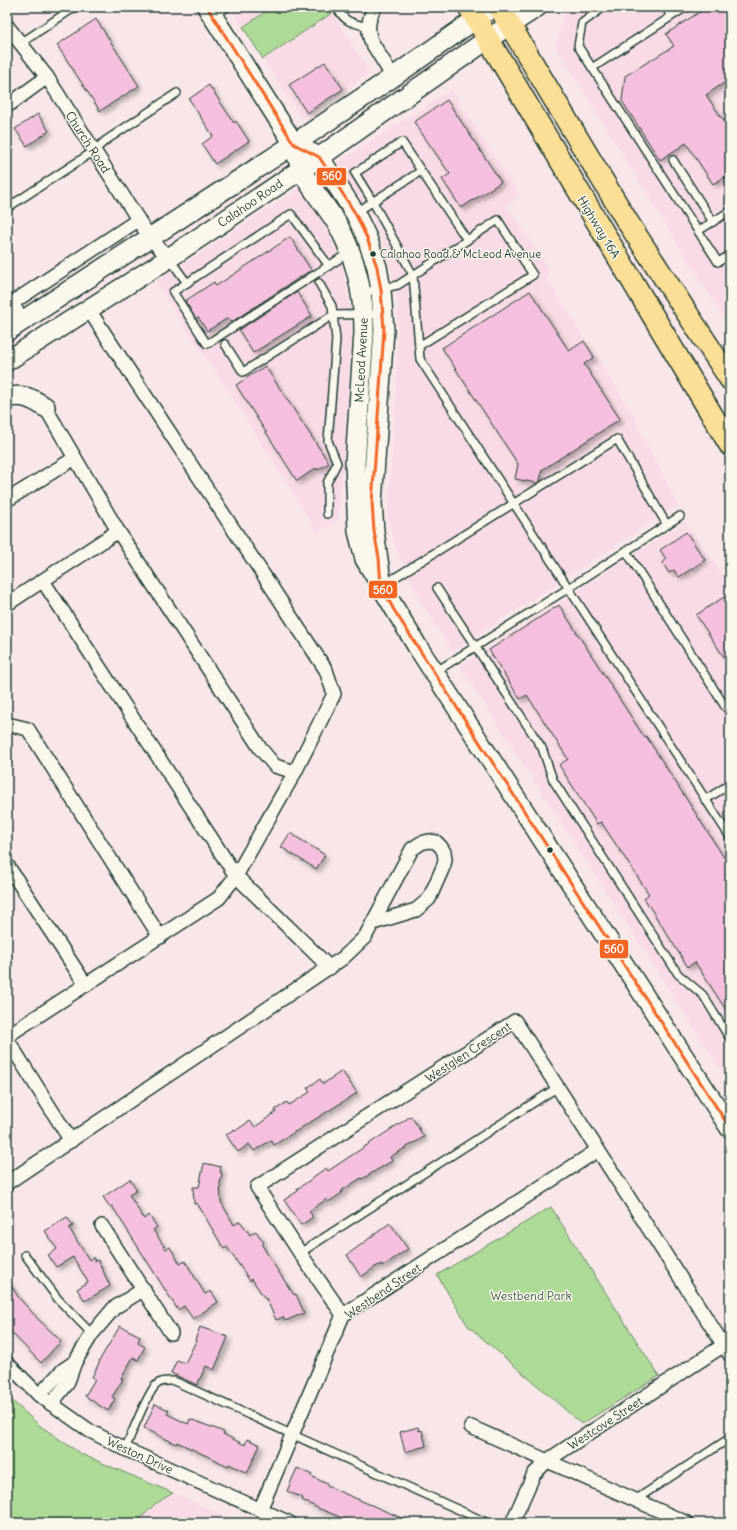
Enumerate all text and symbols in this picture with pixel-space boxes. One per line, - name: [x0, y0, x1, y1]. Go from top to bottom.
- street label: Church Road: [62, 108, 114, 176]
- line badge: 560: [316, 167, 347, 186]
- text: 560: [322, 169, 342, 183]
- street label: Calahoo Road: [214, 176, 286, 230]
- street label: Highway 16A: [575, 193, 624, 261]
- place label: Calahoo Road & McLeod Avenue: [380, 247, 541, 261]
- marker: Calahoo Road & McLeod Avenue: [368, 249, 378, 259]
- street label: McLeod Avenue: [351, 317, 371, 403]
- line badge: 560: [368, 580, 398, 599]
- text: 560: [373, 583, 393, 597]
- unlabelled marker: [545, 845, 555, 855]
- line badge: 560: [599, 939, 629, 959]
- text: 560: [604, 942, 624, 956]
- street label: Westglen Crescent: [422, 1019, 514, 1085]
- street label: Westbend Street: [342, 1260, 424, 1322]
- park label: Westbend Park: [490, 1288, 572, 1303]
- street label: Westcove Street: [565, 1393, 645, 1453]
- street label: Weston Drive: [104, 1433, 176, 1477]

